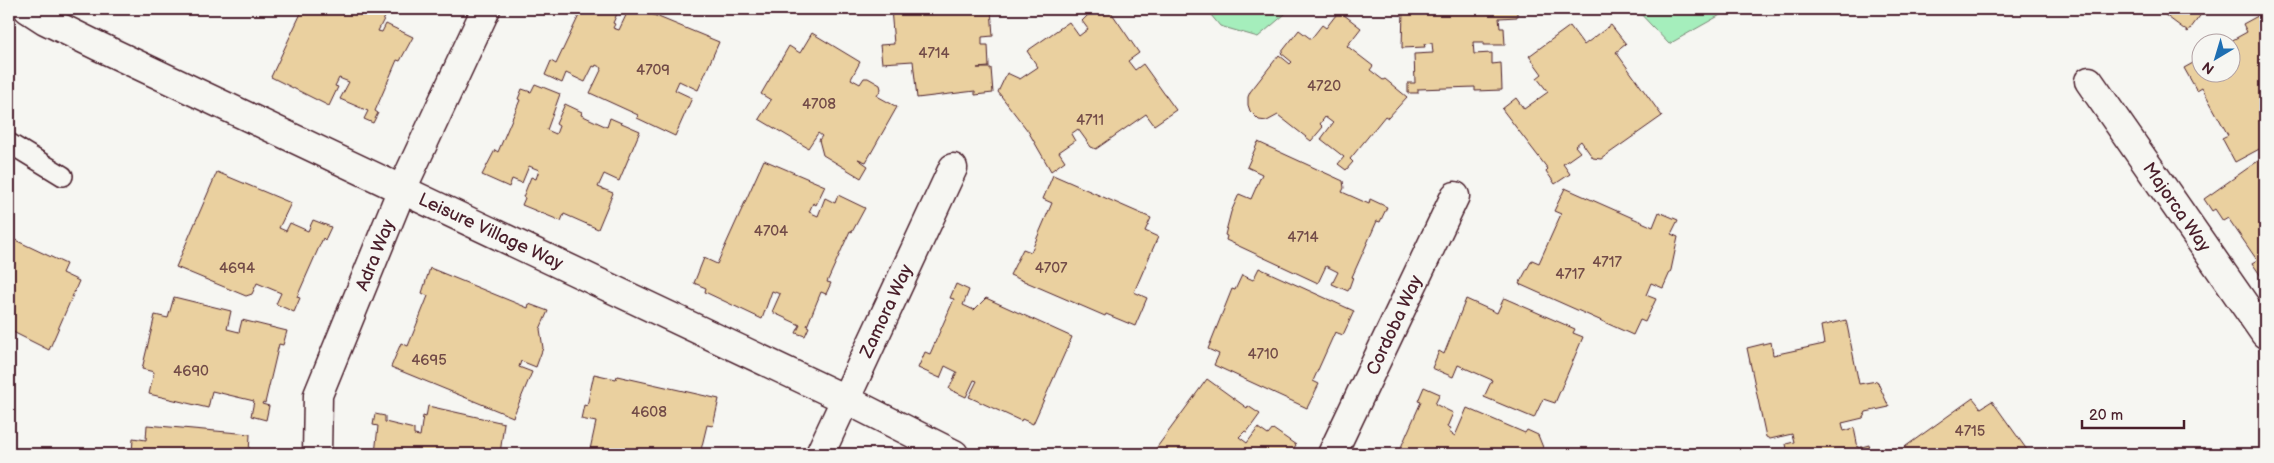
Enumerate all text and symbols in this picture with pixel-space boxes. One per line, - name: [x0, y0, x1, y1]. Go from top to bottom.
- north arrow: [2192, 32, 2242, 82]
- house number: 4714: [918, 44, 950, 63]
- text: N: [2199, 58, 2218, 78]
- house number: 4709: [636, 61, 670, 80]
- house number: 4720: [1307, 77, 1341, 96]
- house number: 4708: [802, 95, 836, 114]
- house number: 4711: [1076, 111, 1104, 130]
- street label: Majorca Way: [2138, 159, 2216, 257]
- street label: Leisure Village Way: [415, 189, 567, 275]
- street label: Adra Way: [352, 216, 400, 294]
- house number: 4704: [754, 222, 788, 241]
- house number: 4714: [1287, 228, 1319, 247]
- house number: 4717: [1592, 253, 1622, 272]
- house number: 4694: [219, 259, 255, 278]
- house number: 4707: [1035, 259, 1068, 278]
- street label: Zamora Way: [855, 260, 918, 362]
- house number: 4717: [1555, 265, 1585, 284]
- street label: Cordoba Way: [1362, 271, 1427, 379]
- house number: 4710: [1247, 345, 1279, 364]
- house number: 4695: [411, 351, 447, 370]
- house number: 4690: [173, 362, 209, 381]
- scale bar: [2082, 398, 2184, 430]
- house number: 4608: [631, 403, 667, 422]
- text: 20 m: [2089, 406, 2123, 425]
- house number: 4715: [1955, 422, 1985, 441]

